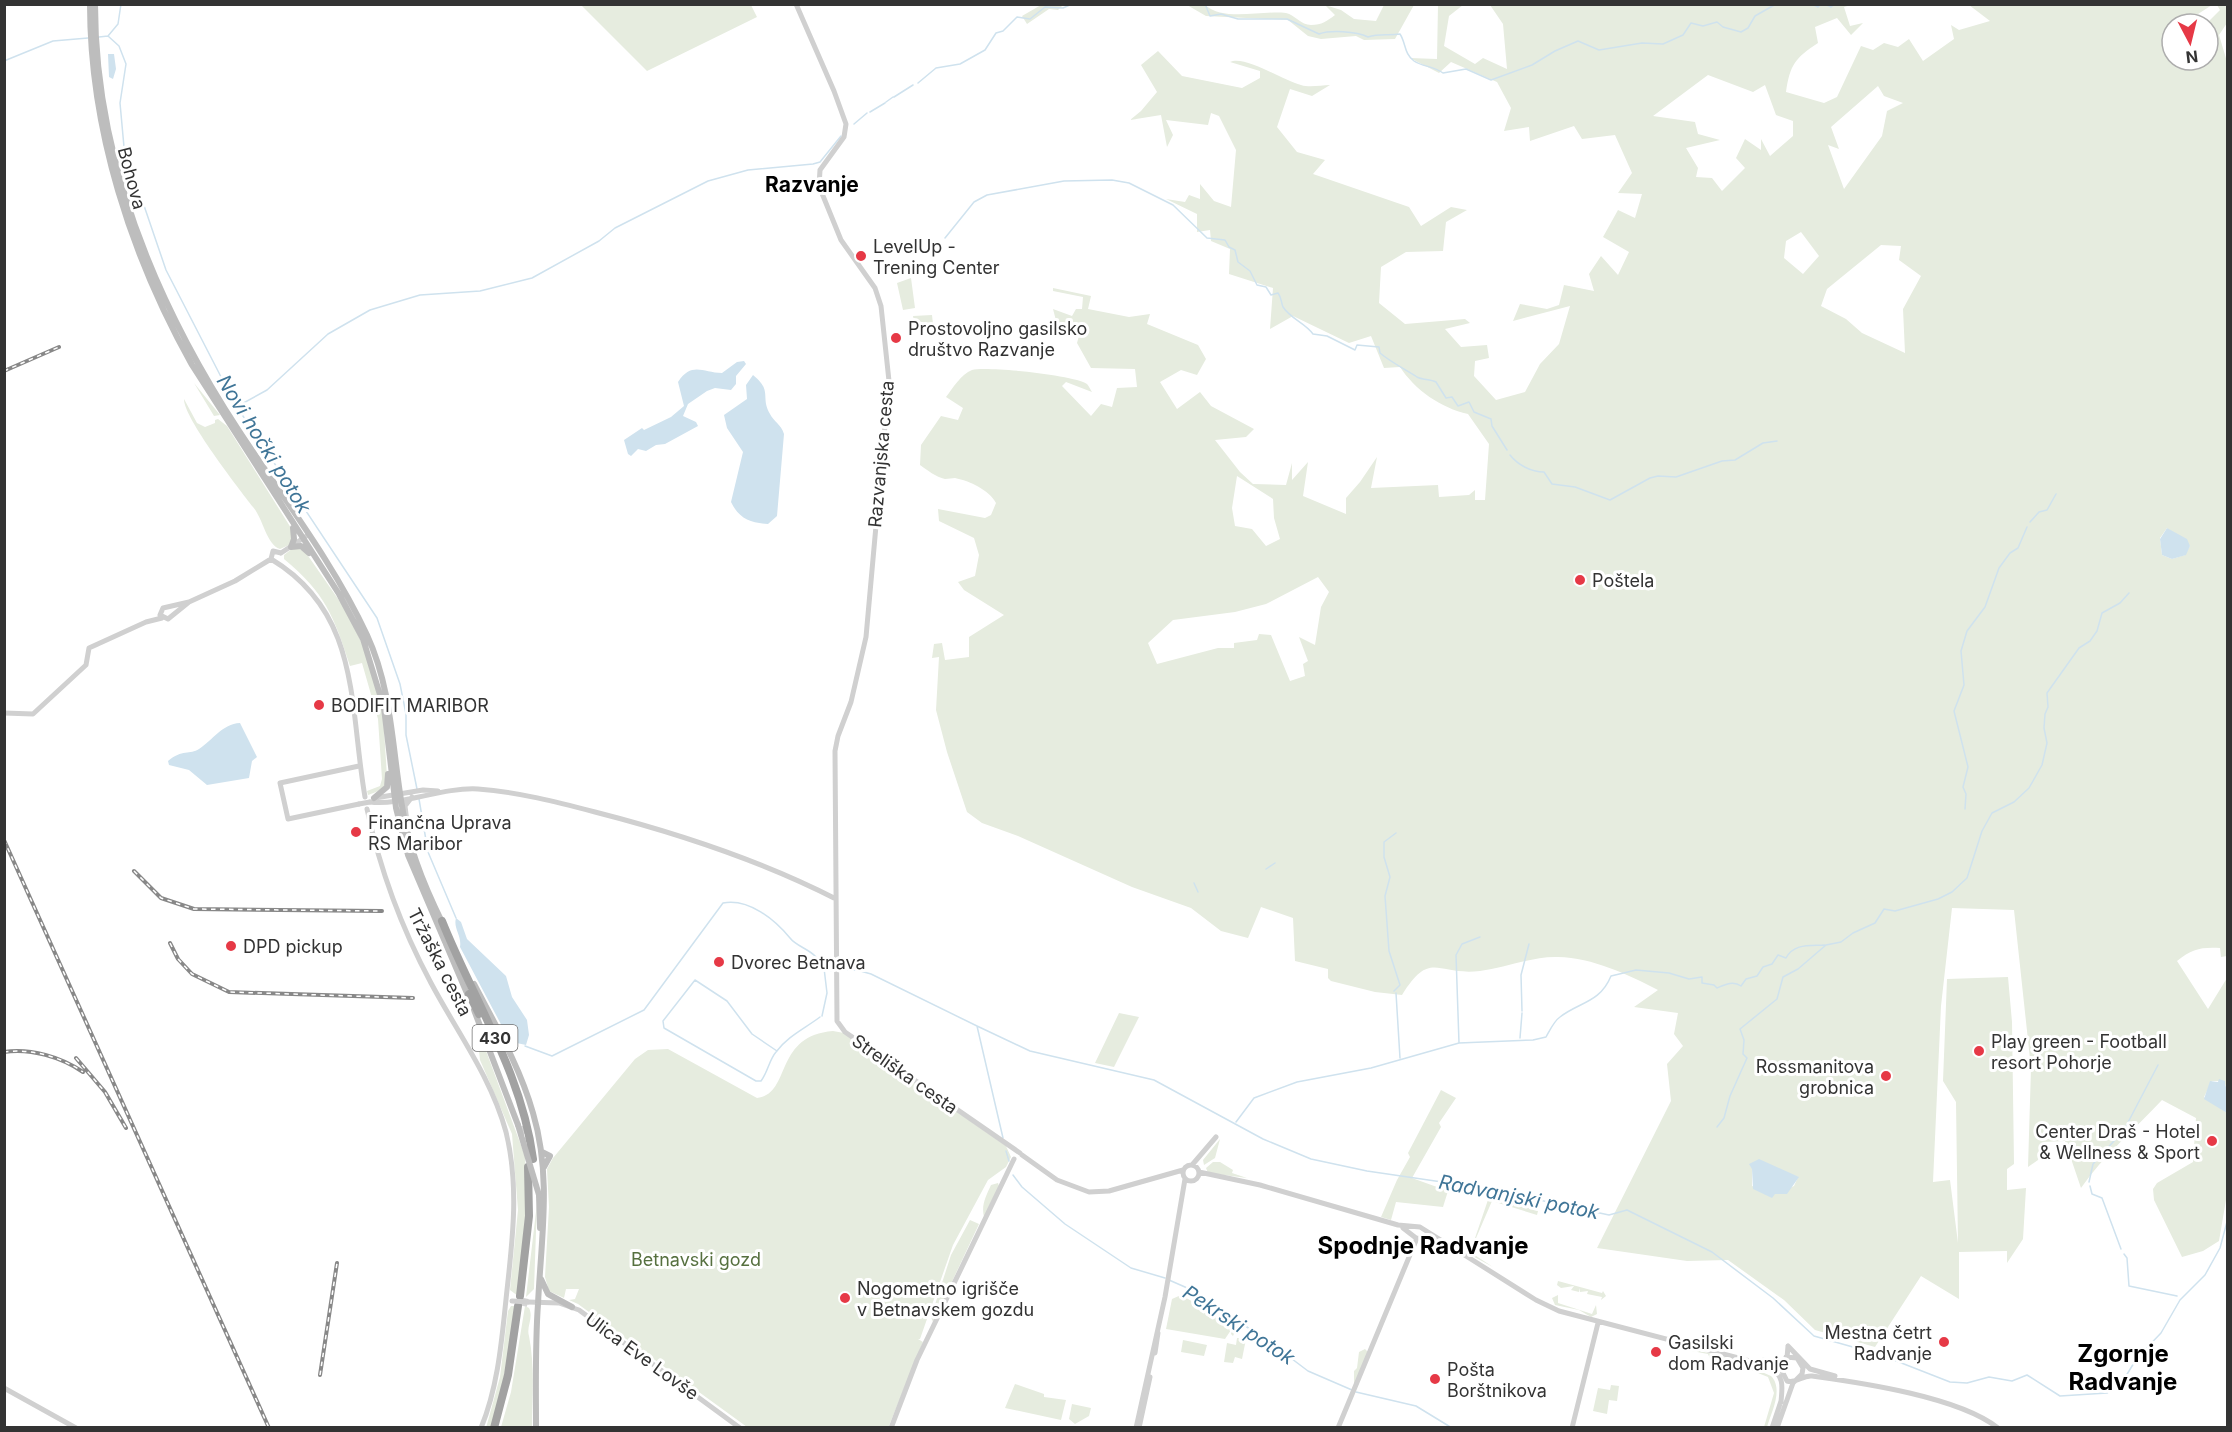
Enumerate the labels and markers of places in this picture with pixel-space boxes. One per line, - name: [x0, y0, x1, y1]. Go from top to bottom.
- place label: LevelUp - Trening Center: [873, 236, 1000, 278]
- marker: LevelUp - Trening Center: [854, 249, 868, 263]
- place label: Prostovoljno gasilsko društvo Razvanje: [908, 318, 1087, 360]
- marker: Prostovoljno gasilsko društvo Razvanje: [889, 331, 903, 345]
- place label: Poštela: [1592, 570, 1654, 591]
- marker: Poštela: [1573, 573, 1587, 587]
- place label: BODIFIT MARIBOR: [331, 695, 489, 716]
- marker: BODIFIT MARIBOR: [312, 698, 326, 712]
- place label: Finančna Uprava RS Maribor: [368, 812, 512, 854]
- marker: Finančna Uprava RS Maribor: [349, 825, 363, 839]
- place label: DPD pickup: [243, 936, 343, 957]
- marker: DPD pickup: [224, 939, 238, 953]
- place label: Dvorec Betnava: [731, 952, 866, 973]
- marker: Dvorec Betnava: [712, 955, 726, 969]
- place label: Play green - Football resort Pohorje: [1991, 1031, 2167, 1073]
- marker: Play green - Football resort Pohorje: [1972, 1044, 1986, 1058]
- place label: Rossmanitova grobnica: [1756, 1056, 1874, 1098]
- marker: Rossmanitova grobnica: [1879, 1069, 1893, 1083]
- place label: Center Draš - Hotel & Wellness & Sport: [2035, 1121, 2200, 1163]
- marker: Center Draš - Hotel & Wellness & Sport: [2205, 1134, 2219, 1148]
- place label: Nogometno igrišče v Betnavskem gozdu: [857, 1278, 1034, 1320]
- marker: Nogometno igrišče v Betnavskem gozdu: [838, 1291, 852, 1305]
- place label: Mestna četrt Radvanje: [1824, 1322, 1932, 1364]
- place label: Gasilski dom Radvanje: [1668, 1332, 1789, 1374]
- marker: Mestna četrt Radvanje: [1937, 1335, 1951, 1349]
- marker: Gasilski dom Radvanje: [1649, 1345, 1663, 1359]
- place label: Pošta Borštnikova: [1447, 1359, 1547, 1401]
- marker: Pošta Borštnikova: [1428, 1372, 1442, 1386]

